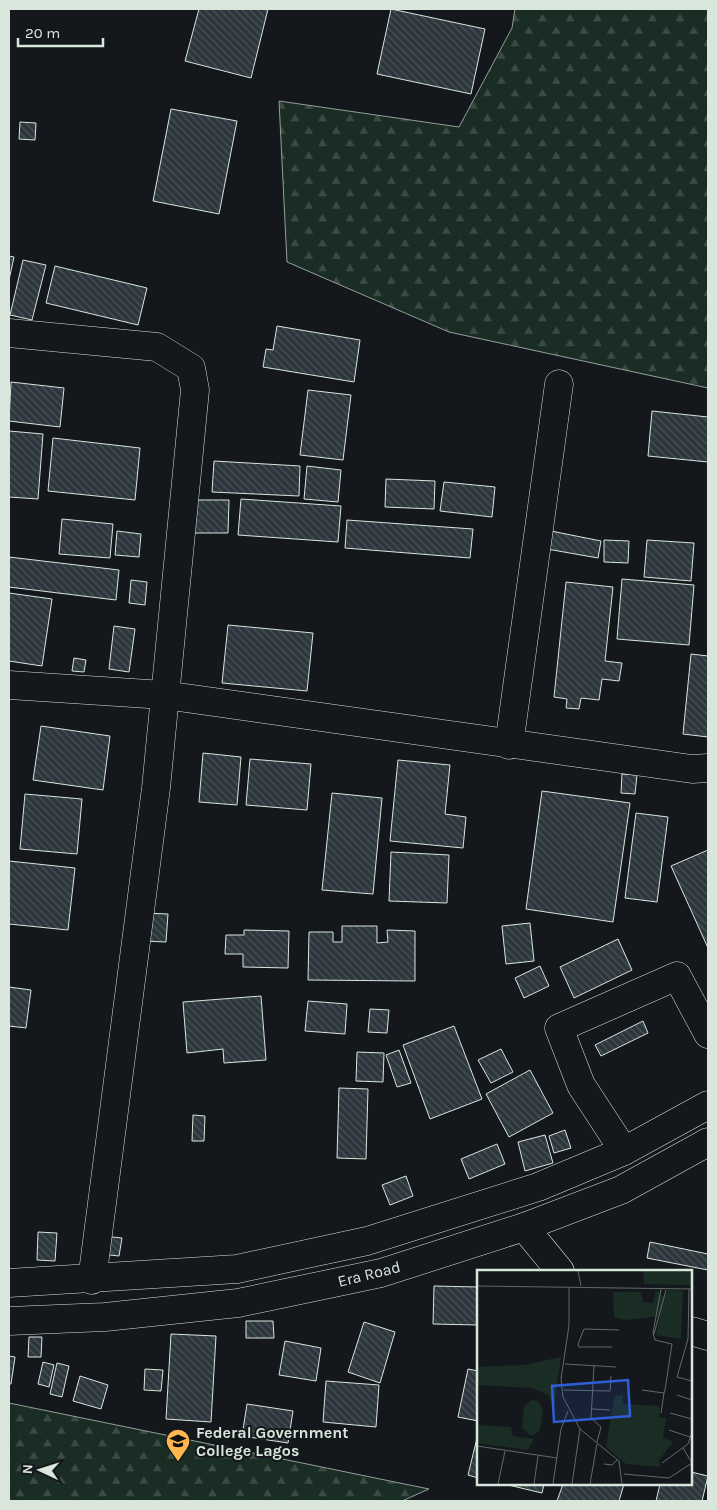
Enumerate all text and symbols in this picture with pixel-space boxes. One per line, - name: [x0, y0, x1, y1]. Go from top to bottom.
- scale bar: [18, 15, 102, 47]
- text: 20 m: [25, 24, 60, 42]
- street label: Era Road: [336, 1257, 402, 1291]
- inset map: [477, 1270, 692, 1485]
- place label: Federal Government College Lagos: [196, 1423, 348, 1460]
- school or university icon: Federal Government College Lagos: [165, 1428, 191, 1462]
- north arrow: [15, 1445, 65, 1495]
- text: N: [19, 1464, 36, 1475]

